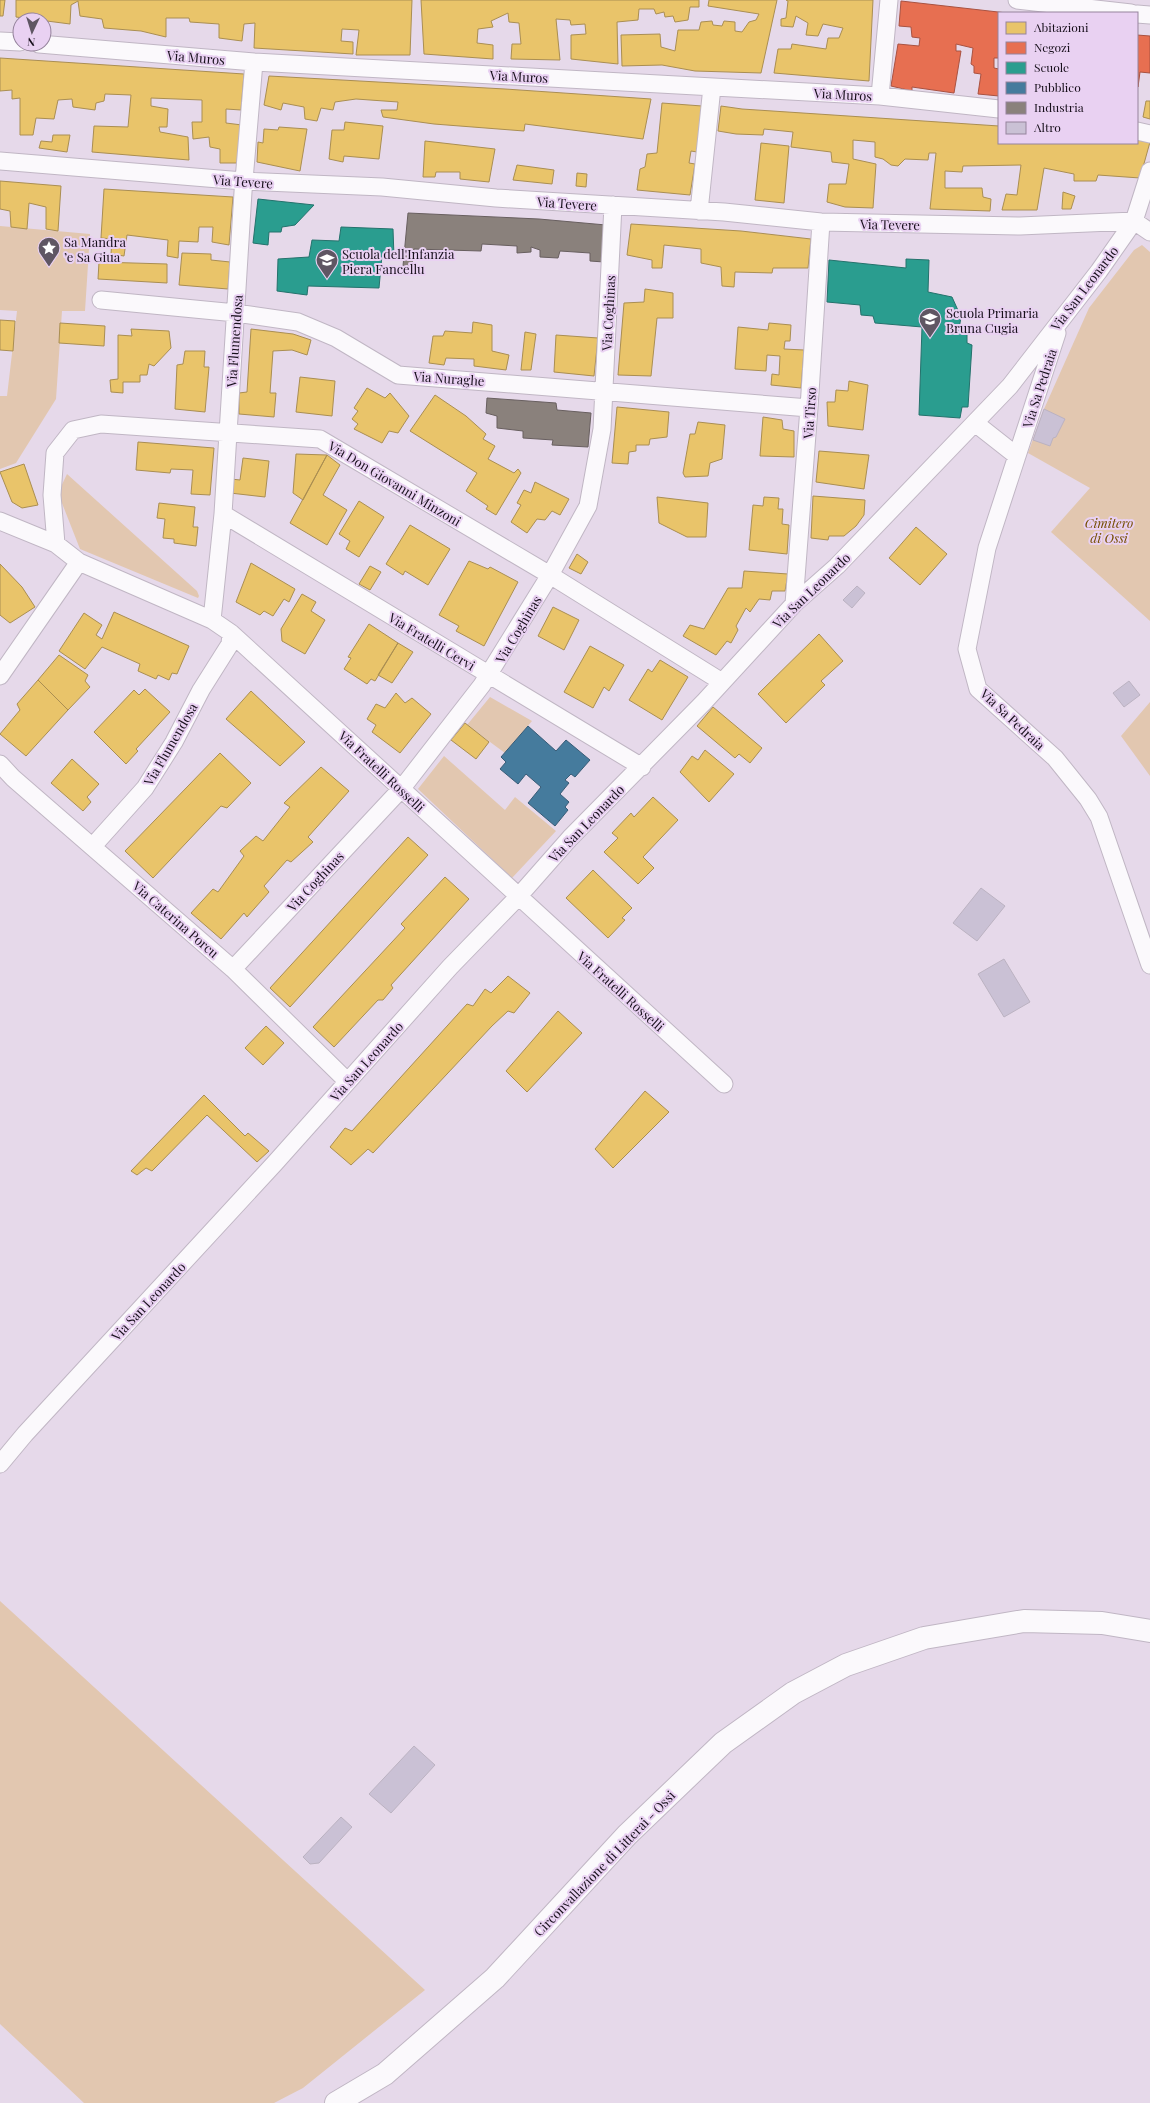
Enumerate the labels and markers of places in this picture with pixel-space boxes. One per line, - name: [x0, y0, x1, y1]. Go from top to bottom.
- place label: Sa Mandra ’e Sa Giua: [64, 233, 126, 265]
- place icon: Sa Mandra ’e Sa Giua: [36, 235, 62, 268]
- place label: Scuola dell'Infanzia Piera Fancellu: [342, 245, 455, 277]
- school or university icon: Scuola dell'Infanzia Piera Fancellu: [314, 247, 340, 280]
- place label: Scuola Primaria Bruna Cugia: [946, 304, 1039, 336]
- school or university icon: Scuola Primaria Bruna Cugia: [917, 306, 943, 339]

